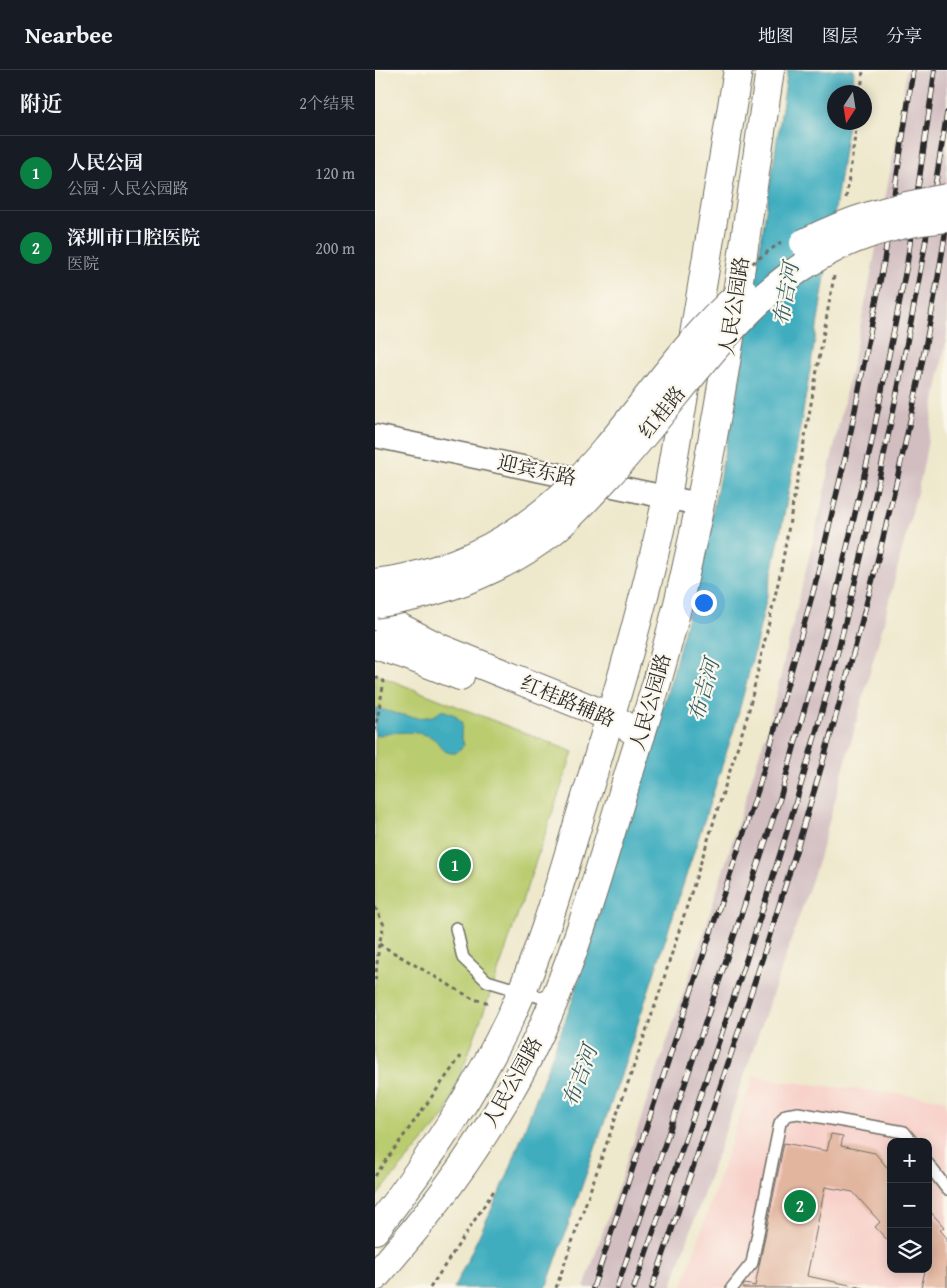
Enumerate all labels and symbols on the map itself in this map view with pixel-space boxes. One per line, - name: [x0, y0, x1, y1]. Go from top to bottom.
- north arrow: [827, 85, 872, 130]
- street label: 人民公园路: [711, 254, 756, 358]
- water label: 布吉河: [765, 256, 807, 328]
- street label: 红桂路: [631, 379, 692, 444]
- street label: 迎宾东路: [495, 447, 579, 492]
- your location: [691, 590, 717, 616]
- street label: 人民公园路: [622, 650, 677, 754]
- water label: 布吉河: [680, 651, 728, 724]
- street label: 红桂路辅路: [517, 668, 620, 733]
- pin: 1: [439, 846, 471, 884]
- street label: 人民公园路: [475, 1031, 548, 1133]
- water label: 布吉河: [554, 1037, 606, 1111]
- pin: 2: [784, 1187, 816, 1225]

